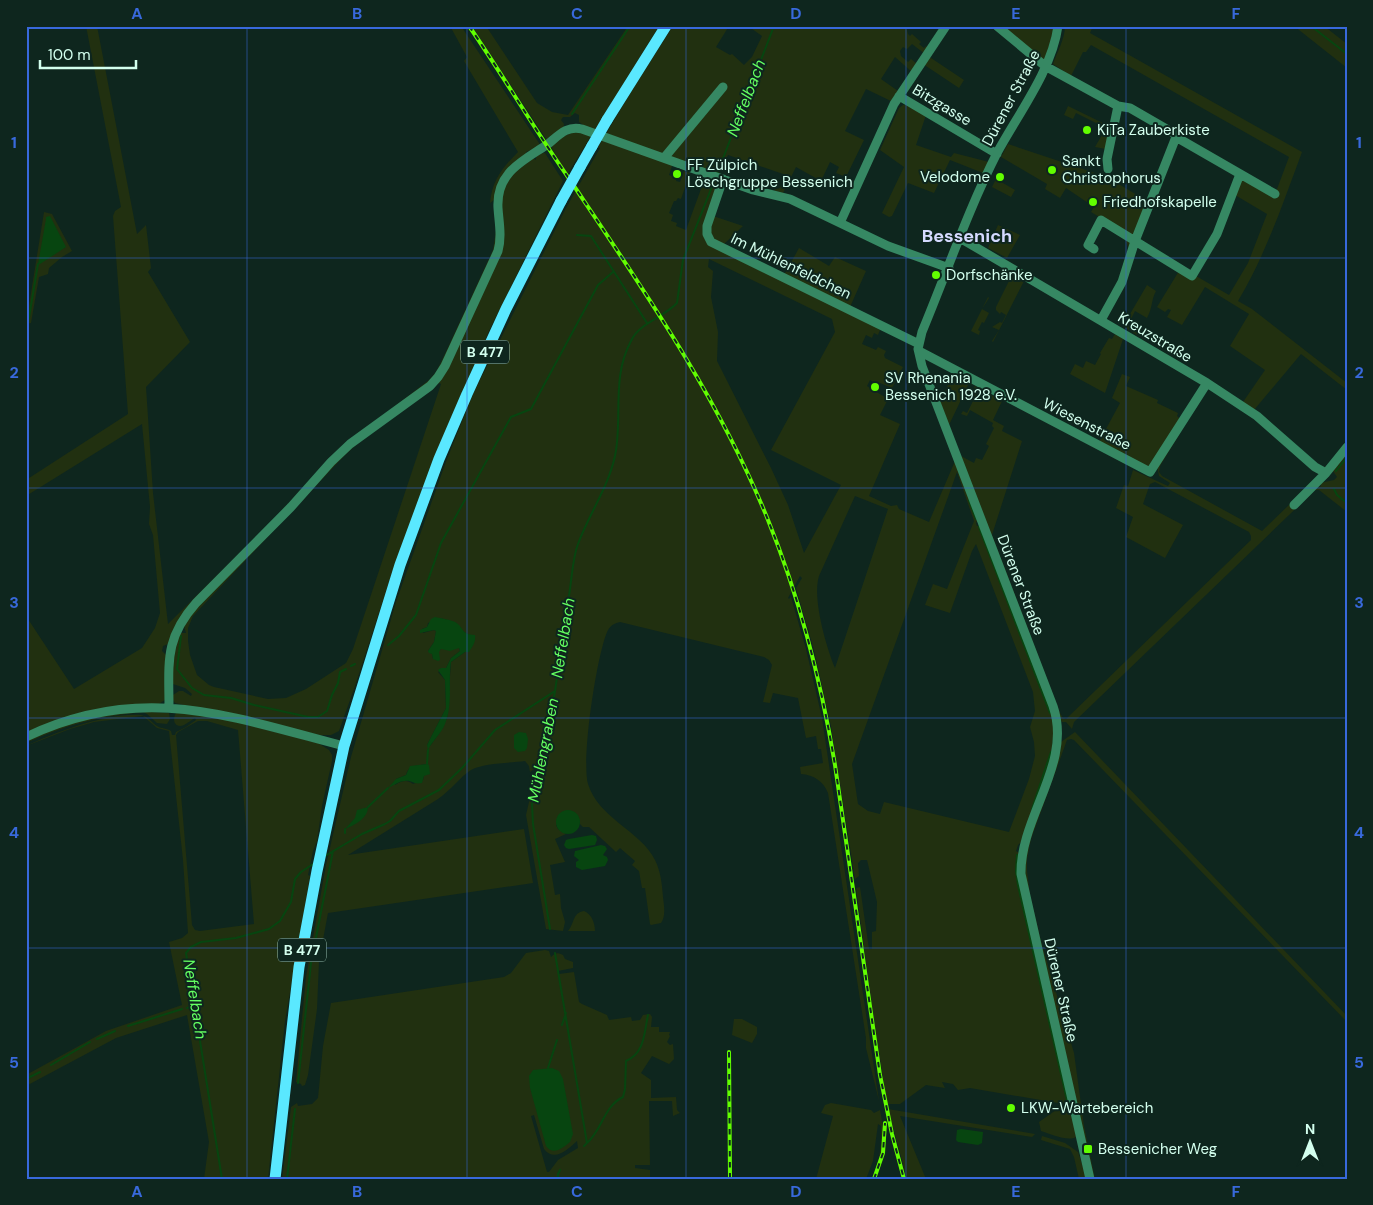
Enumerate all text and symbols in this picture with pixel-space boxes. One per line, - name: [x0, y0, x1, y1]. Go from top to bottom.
- text: A: [131, 3, 143, 24]
- text: B: [352, 3, 362, 24]
- text: C: [571, 3, 583, 24]
- text: D: [790, 3, 802, 24]
- text: E: [1011, 3, 1021, 24]
- text: F: [1232, 3, 1241, 24]
- scale bar: [40, 38, 136, 70]
- text: 100 m: [48, 45, 91, 65]
- street label: Dürener Straße: [977, 47, 1045, 149]
- water label: Neffelbach: [722, 56, 770, 140]
- street label: Bitzgasse: [909, 80, 975, 130]
- place label: KiTa Zauberkiste: [1097, 120, 1210, 140]
- marker: KiTa Zauberkiste: [1081, 124, 1093, 136]
- text: 1: [11, 132, 17, 153]
- text: 1: [1356, 132, 1362, 153]
- place label: Sankt Christophorus: [1062, 151, 1161, 188]
- place label: FF Zülpich Löschgruppe Bessenich: [687, 155, 853, 192]
- marker: Sankt Christophorus: [1046, 164, 1058, 176]
- place label: Velodome: [920, 167, 990, 187]
- marker: FF Zülpich Löschgruppe Bessenich: [671, 168, 683, 180]
- marker: Velodome: [994, 171, 1006, 183]
- place label: Friedhofskapelle: [1103, 192, 1217, 212]
- marker: Friedhofskapelle: [1087, 196, 1099, 208]
- district label: Bessenich: [922, 224, 1012, 248]
- street label: Im Mühlenfeldchen: [727, 228, 855, 304]
- place label: Dorfschänke: [946, 265, 1033, 285]
- marker: Dorfschänke: [930, 269, 942, 281]
- street label: Kreuzstraße: [1114, 307, 1196, 367]
- road number: B 477: [461, 341, 509, 364]
- text: 2: [9, 362, 19, 383]
- text: 2: [1354, 362, 1364, 383]
- place label: SV Rhenania Bessenich 1928 e.V.: [885, 368, 1017, 405]
- marker: SV Rhenania Bessenich 1928 e.V.: [869, 381, 881, 393]
- street label: Wiesenstraße: [1040, 393, 1134, 455]
- street label: Dürener Straße: [993, 532, 1049, 638]
- text: 3: [9, 592, 19, 613]
- text: 3: [1354, 592, 1364, 613]
- water label: Neffelbach: [546, 596, 580, 680]
- water label: Mühlengraben: [523, 696, 563, 804]
- text: 4: [9, 822, 19, 843]
- text: 4: [1354, 822, 1364, 843]
- street label: Dürener Straße: [1039, 936, 1083, 1044]
- road number: B 477: [278, 938, 326, 962]
- water label: Neffelbach: [178, 957, 212, 1041]
- text: 5: [9, 1052, 19, 1073]
- text: 5: [1354, 1052, 1364, 1073]
- place label: LKW-Wartebereich: [1021, 1098, 1153, 1118]
- marker: LKW-Wartebereich: [1005, 1102, 1017, 1114]
- north arrow: [1286, 1118, 1336, 1168]
- text: N: [1305, 1120, 1315, 1138]
- place label: Bessenicher Weg: [1098, 1139, 1217, 1159]
- marker: Bessenicher Weg: [1082, 1143, 1094, 1155]
- text: A: [131, 1181, 143, 1202]
- text: B: [352, 1181, 362, 1202]
- text: C: [571, 1181, 583, 1202]
- text: D: [790, 1181, 802, 1202]
- text: E: [1011, 1181, 1021, 1202]
- text: F: [1232, 1181, 1241, 1202]

